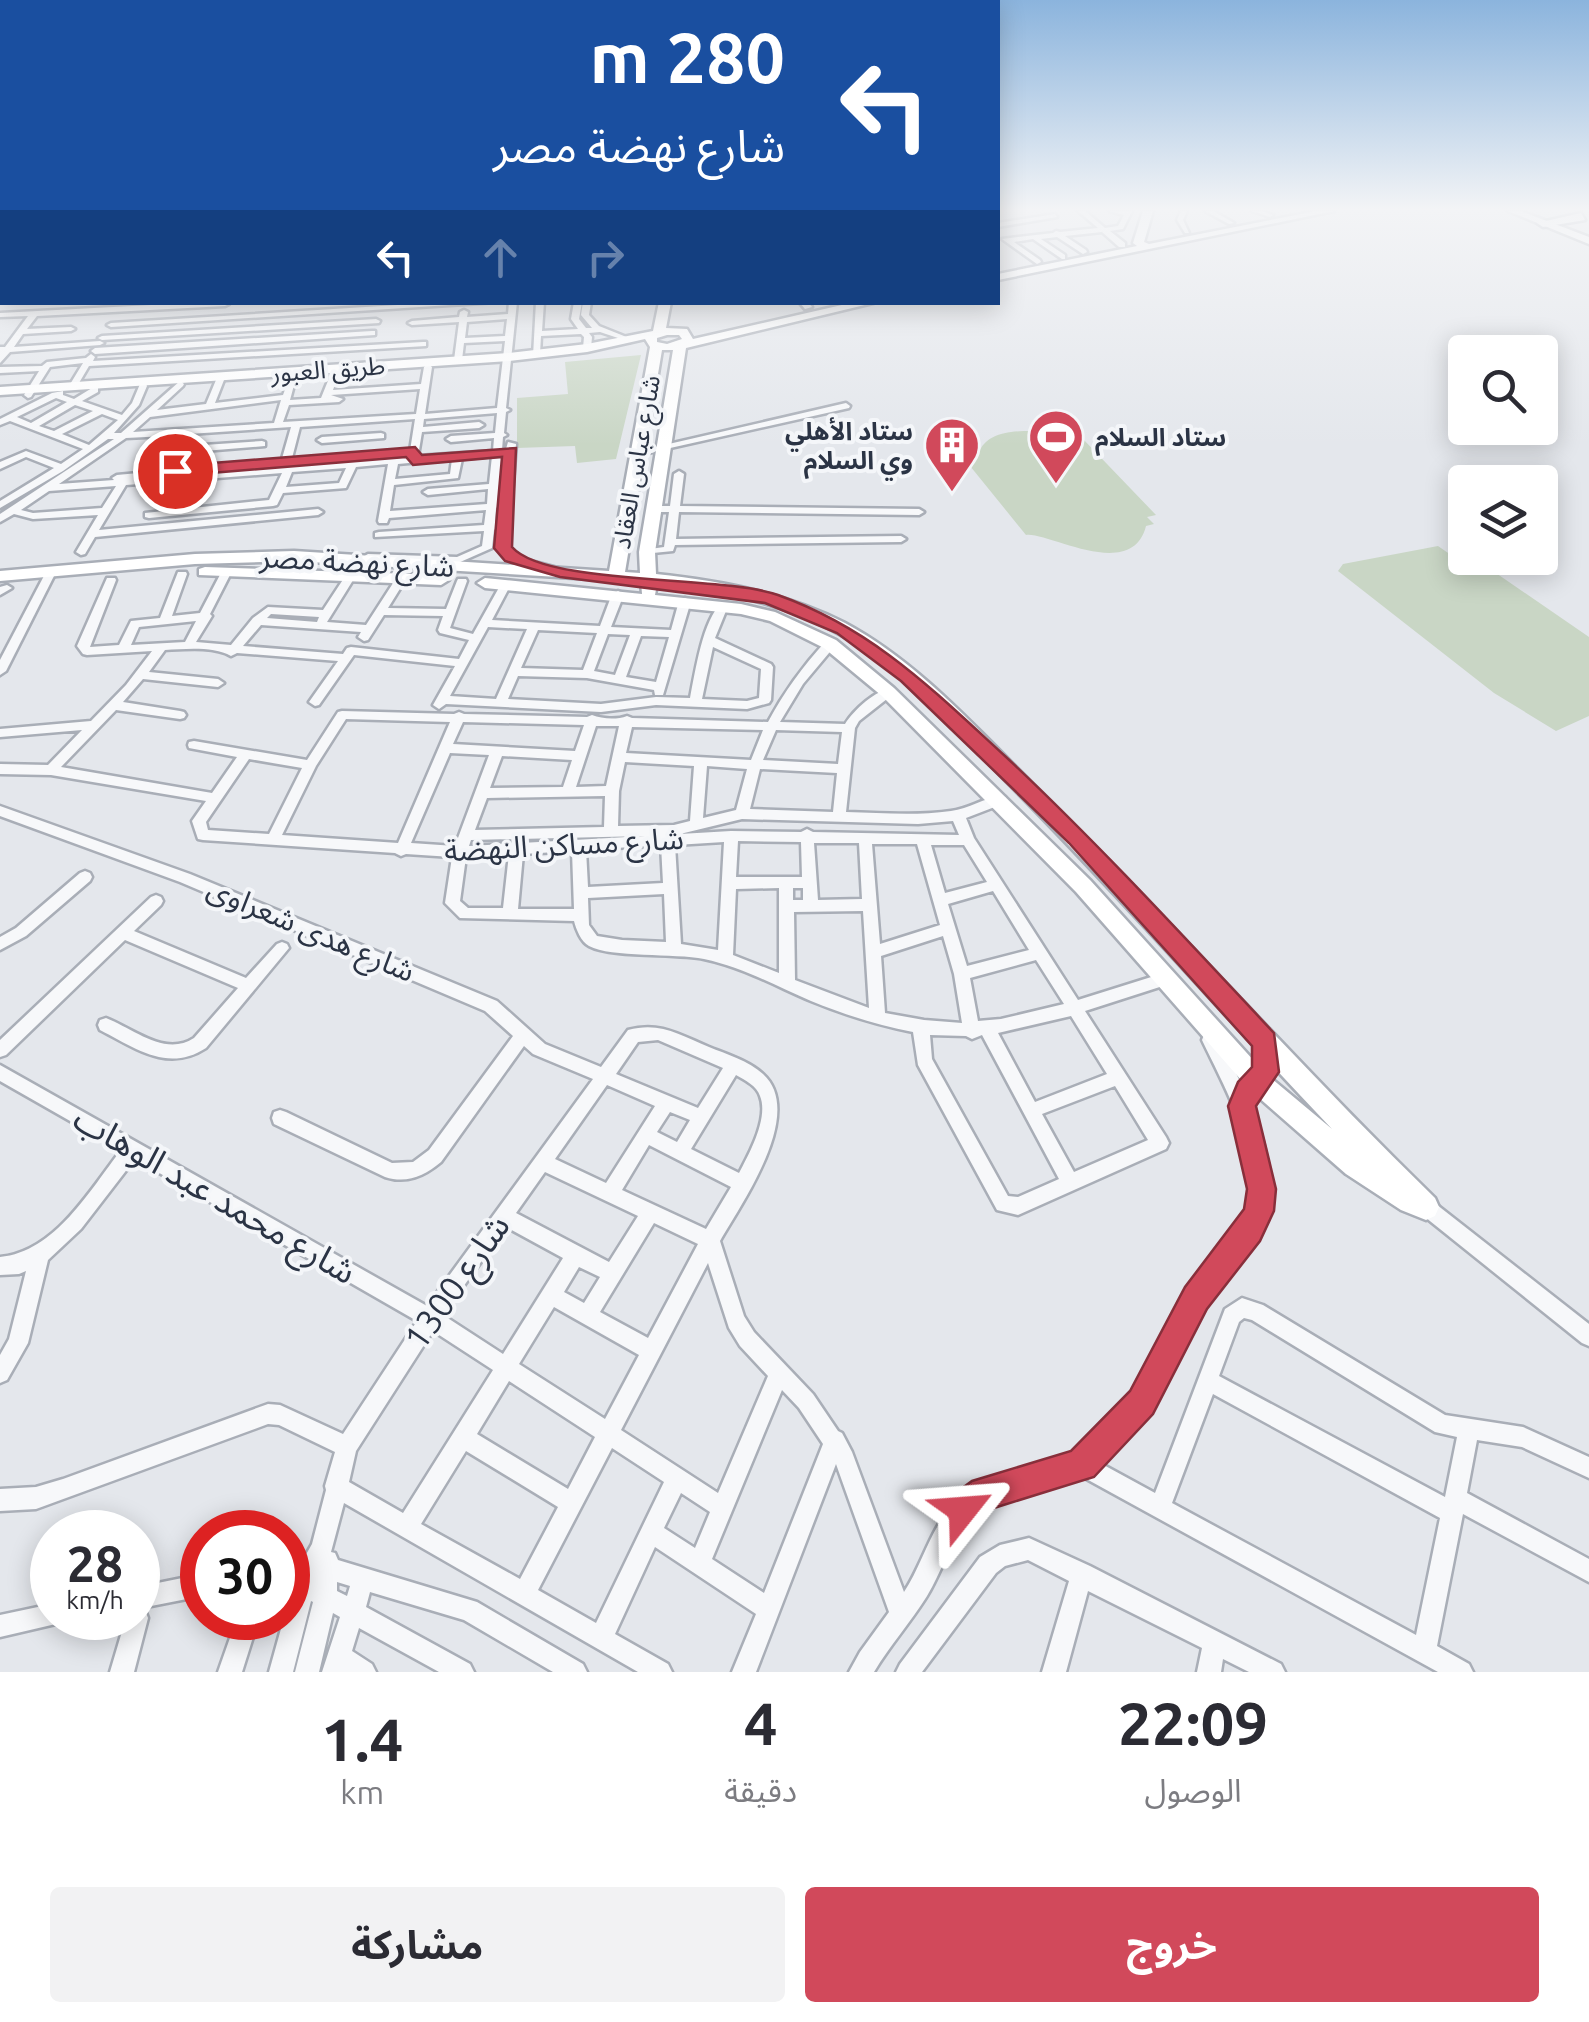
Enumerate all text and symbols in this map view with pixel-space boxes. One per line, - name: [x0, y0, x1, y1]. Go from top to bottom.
- text: 280 m: [590, 18, 785, 96]
- icon: left: [820, 40, 950, 170]
- text: شارع نهضة مصر: [493, 120, 785, 171]
- icon: left: [368, 230, 423, 285]
- icon: ahead: [473, 230, 528, 285]
- icon: right: [578, 230, 633, 285]
- map controls: [1448, 335, 1558, 575]
- button: search: [1448, 335, 1558, 445]
- street label: طريق العبور: [269, 351, 386, 389]
- street label: شارع عباس العقاد: [607, 373, 670, 552]
- sports icon: ستاد السلام: [1026, 407, 1086, 486]
- building icon: ستاد الأهلي وي السلام: [922, 415, 982, 494]
- place label: ستاد الأهلي وي السلام: [785, 417, 913, 481]
- place label: ستاد السلام: [1095, 423, 1226, 456]
- pin: [133, 429, 218, 514]
- icon: arrive: [148, 444, 203, 499]
- button: layers: [1448, 465, 1558, 575]
- street label: شارع نهضة مصر: [258, 539, 455, 589]
- street label: شارع مساكن النهضة: [443, 821, 685, 873]
- street label: شارع هدى شعراوى: [200, 870, 420, 994]
- street label: شارع محمد عبد الوهاب: [64, 1097, 364, 1297]
- street label: شارع 1300: [395, 1206, 523, 1360]
- position arrow: [911, 1458, 1015, 1562]
- speed limit sign: 30: [180, 1510, 310, 1640]
- text: 28: [67, 1535, 123, 1591]
- text: km/h: [66, 1586, 124, 1614]
- text: 4: [744, 1689, 778, 1756]
- text: 22:09: [1118, 1689, 1268, 1756]
- text: 1.4: [321, 1705, 403, 1772]
- text: دقيقة: [724, 1772, 797, 1808]
- text: الوصول: [1144, 1772, 1242, 1808]
- text: km: [340, 1774, 384, 1810]
- button: مشاركة: [50, 1887, 785, 2002]
- button: خروج: [805, 1887, 1539, 2002]

